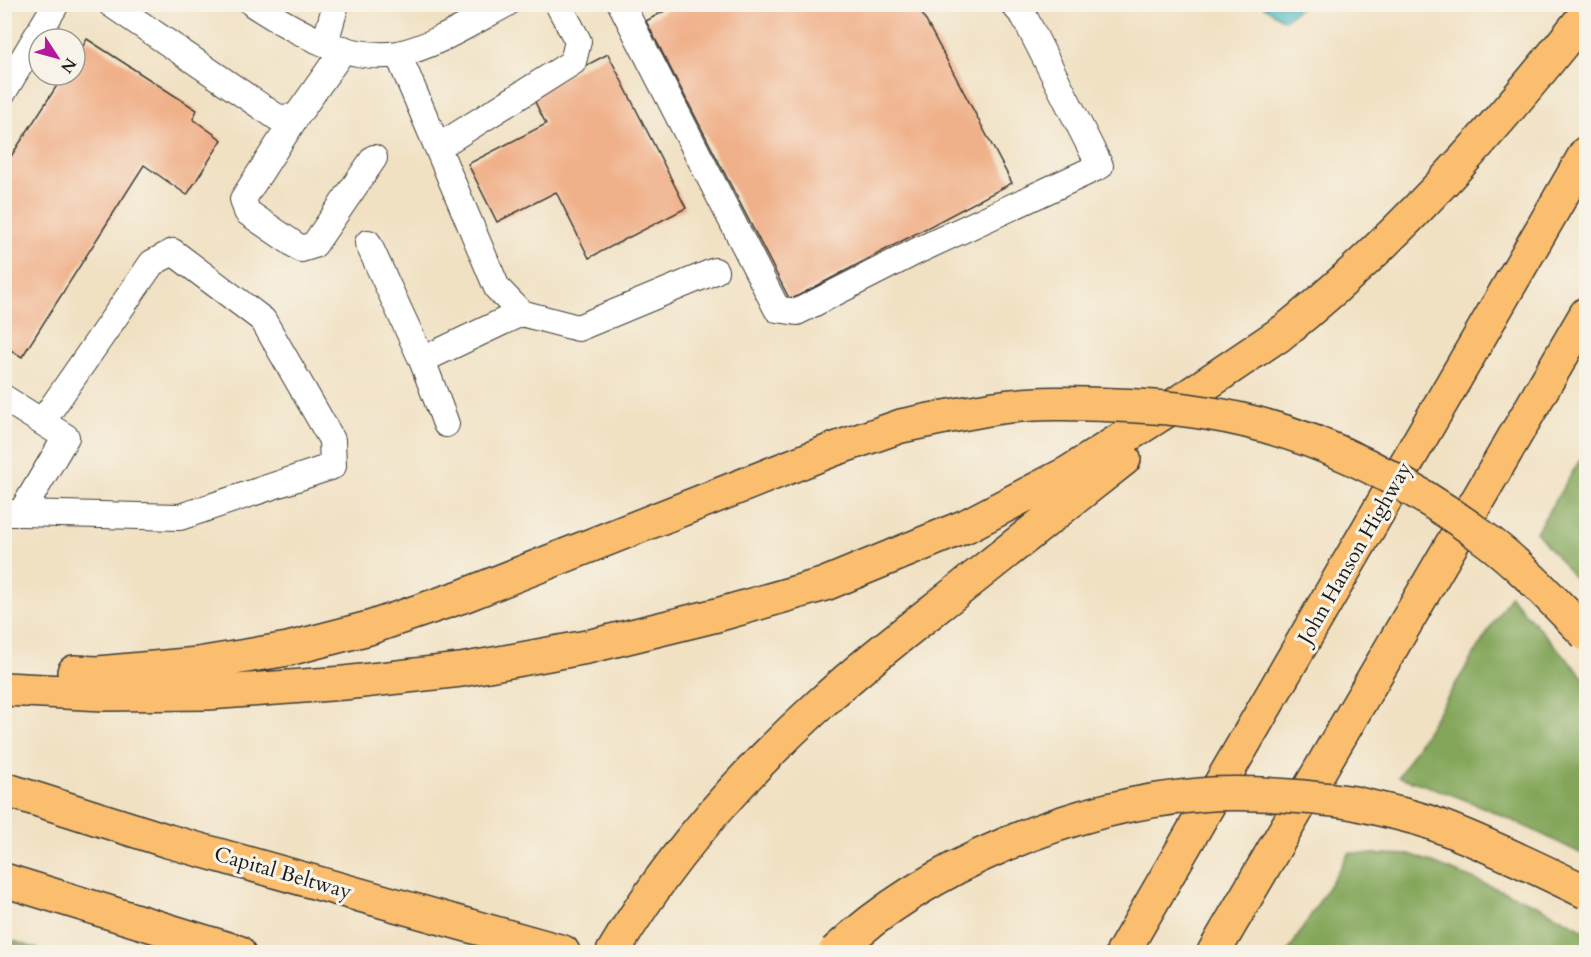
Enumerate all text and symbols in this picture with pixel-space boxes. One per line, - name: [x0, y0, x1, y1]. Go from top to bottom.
- north arrow: [27, 27, 87, 87]
- text: N: [55, 53, 81, 77]
- street label: John Hanson Highway: [1289, 457, 1419, 652]
- street label: Capital Beltway: [211, 840, 355, 906]

